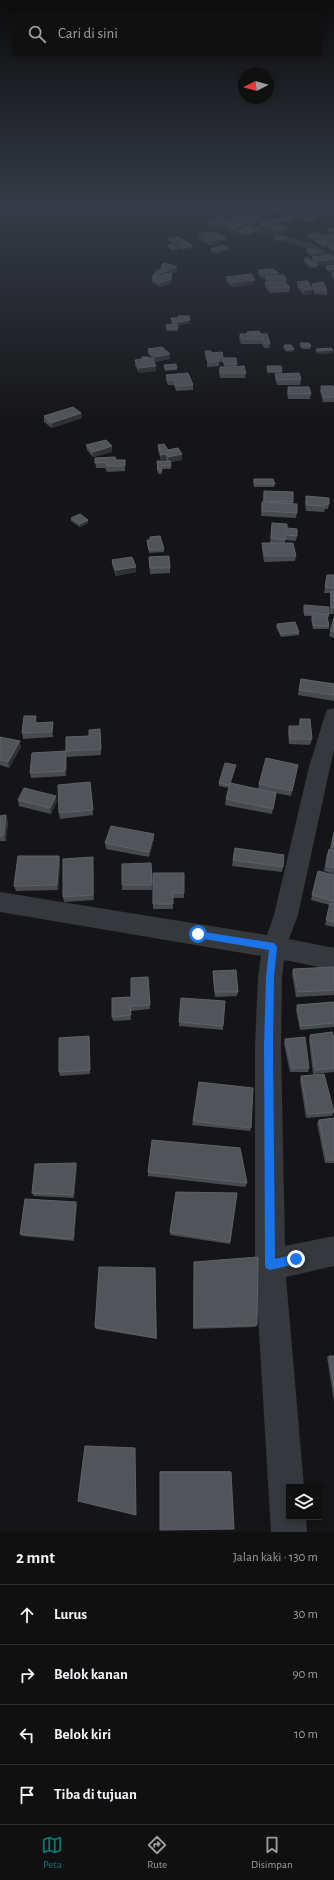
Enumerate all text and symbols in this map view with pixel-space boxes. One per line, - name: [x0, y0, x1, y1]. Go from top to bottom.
- search box: [12, 12, 322, 56]
- icon: search: [26, 23, 48, 45]
- text: Cari di sini: [58, 26, 118, 41]
- north arrow: [238, 68, 274, 104]
- route start: [189, 925, 207, 943]
- route end: [287, 1250, 305, 1268]
- map controls: [286, 1484, 322, 1520]
- button: layers: [286, 1484, 322, 1520]
- text: 2 mnt: [16, 1549, 55, 1566]
- text: Jalan kaki · 130 m: [233, 1551, 318, 1564]
- icon: ahead: [16, 1604, 38, 1626]
- text: Lurus: [54, 1607, 87, 1622]
- text: 30 m: [293, 1608, 318, 1621]
- icon: right: [16, 1664, 38, 1686]
- text: Belok kanan: [54, 1667, 128, 1682]
- text: 90 m: [292, 1668, 318, 1681]
- icon: left: [16, 1724, 38, 1746]
- text: Belok kiri: [54, 1727, 111, 1742]
- text: 10 m: [294, 1728, 318, 1741]
- icon: arrive: [16, 1784, 38, 1806]
- text: Tiba di tujuan: [54, 1787, 137, 1802]
- tab: Peta: [41, 1834, 63, 1871]
- tab: Rute: [146, 1834, 168, 1871]
- tab: Disimpan: [251, 1834, 293, 1871]

